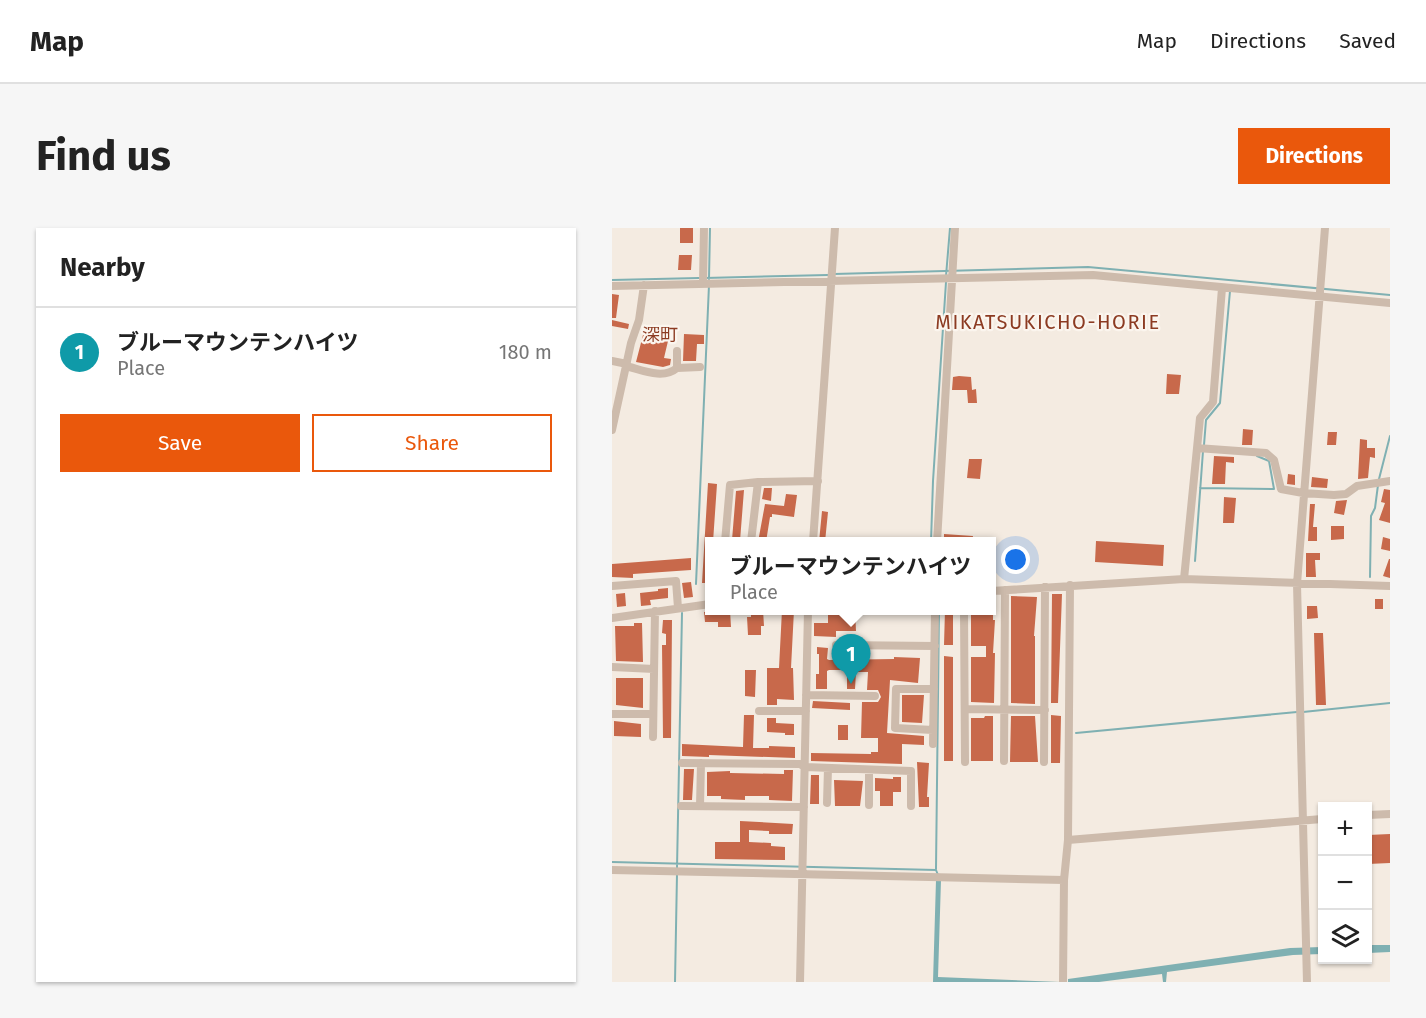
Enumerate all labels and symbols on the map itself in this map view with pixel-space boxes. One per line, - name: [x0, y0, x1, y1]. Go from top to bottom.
- district label: MIKATSUKICHO-HORIE: [935, 310, 1161, 334]
- district label: 深町: [642, 324, 678, 346]
- your location: [1001, 545, 1030, 574]
- pin: 1: [832, 634, 870, 684]

